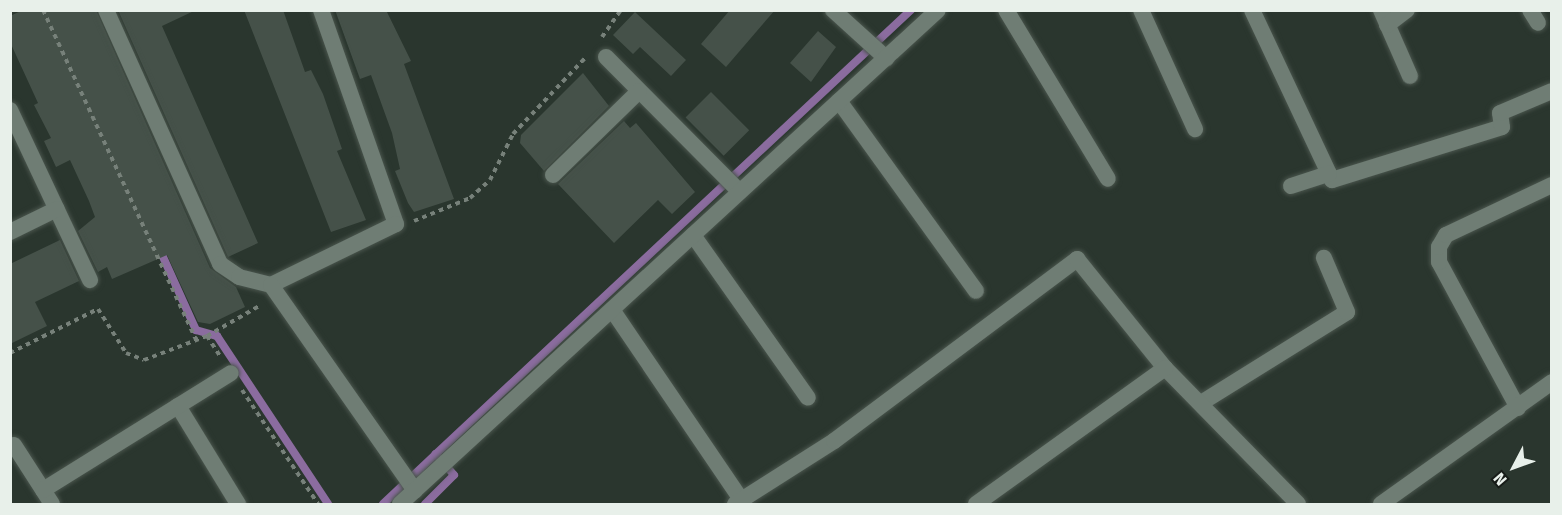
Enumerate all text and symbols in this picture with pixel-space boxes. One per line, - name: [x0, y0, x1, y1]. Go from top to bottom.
- north arrow: [1484, 437, 1544, 497]
- text: N: [1489, 469, 1511, 489]

